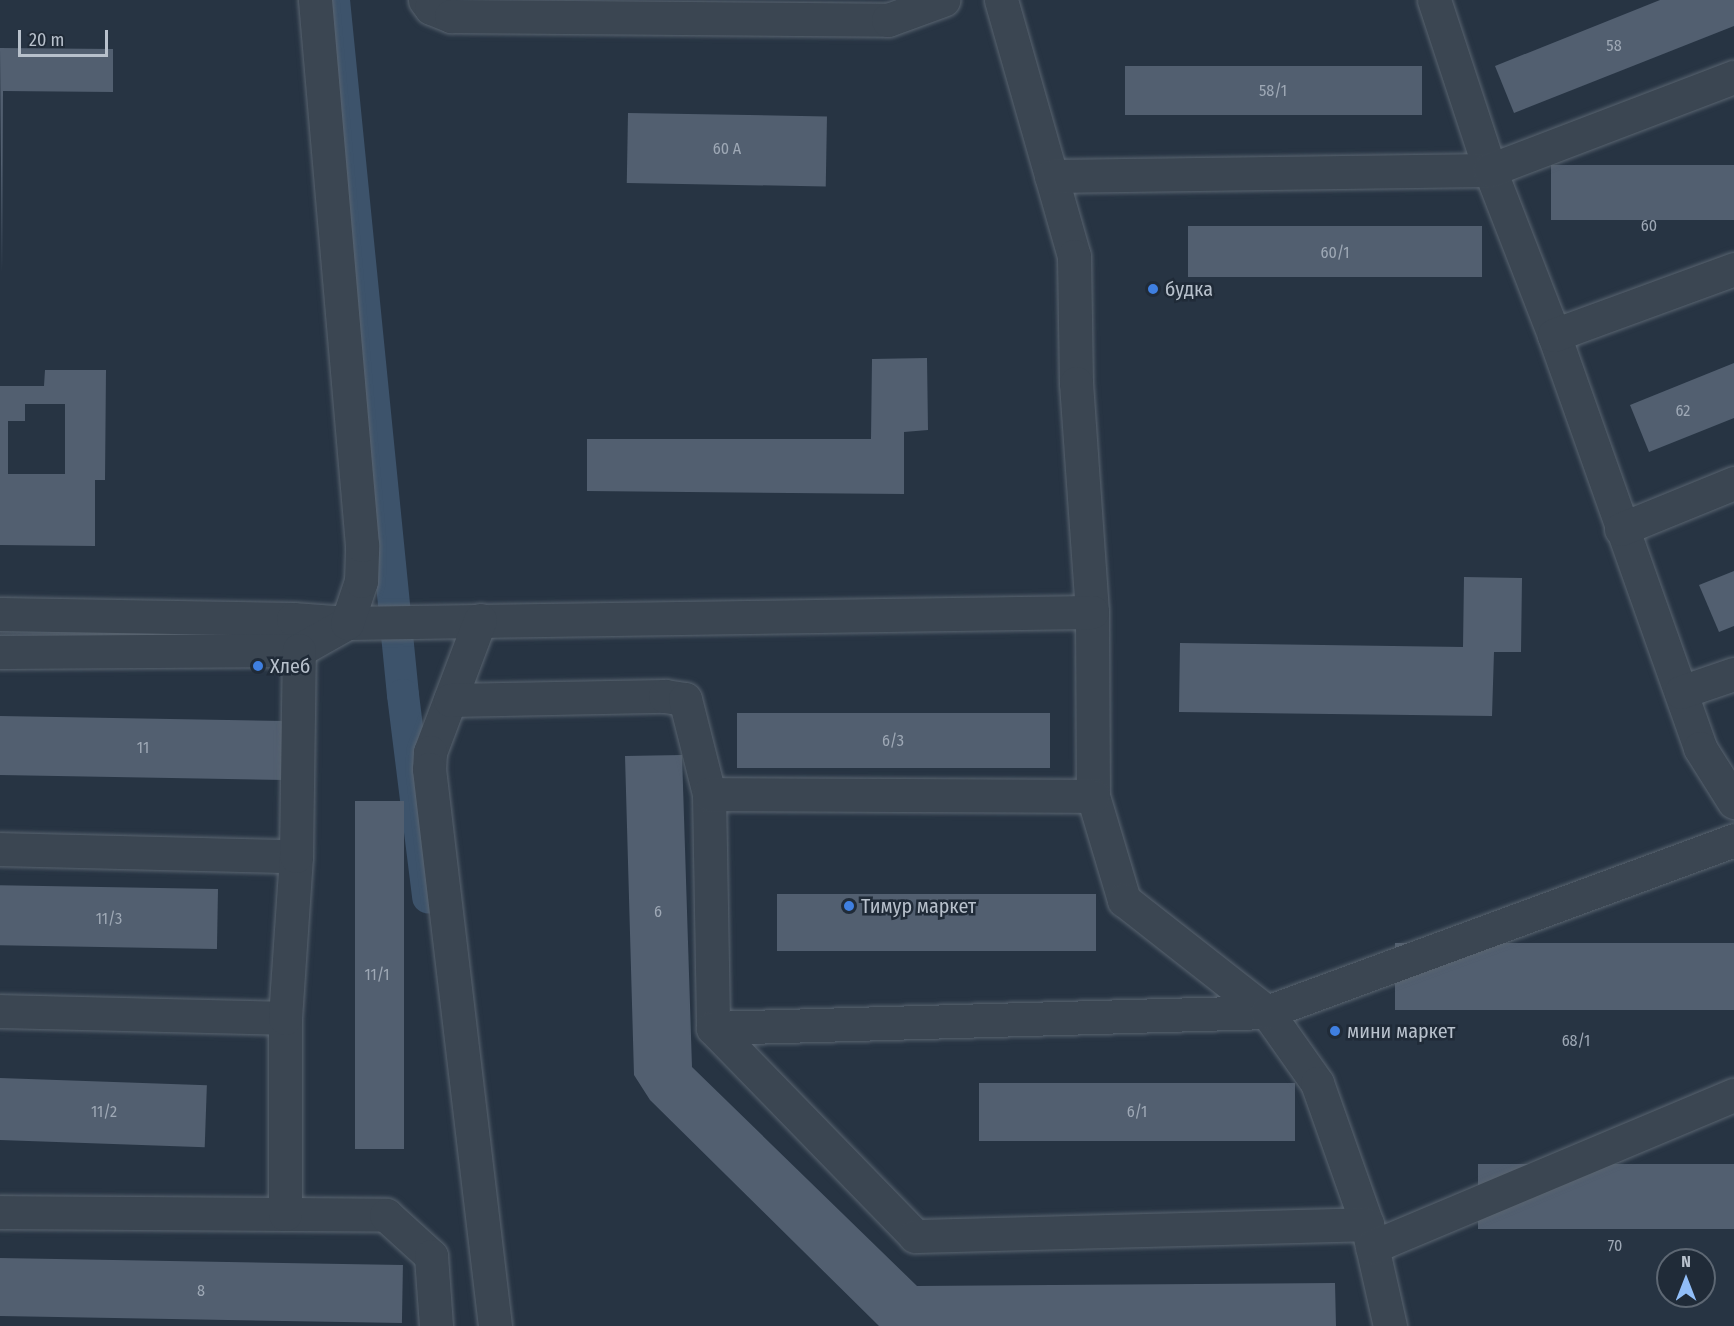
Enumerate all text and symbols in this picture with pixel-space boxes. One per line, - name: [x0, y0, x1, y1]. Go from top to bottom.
- scale bar: [21, 18, 111, 56]
- text: 20 m: [29, 29, 64, 51]
- house number: 58: [1606, 36, 1622, 56]
- house number: 58/1: [1259, 81, 1287, 101]
- house number: 60 A: [713, 139, 741, 159]
- house number: 60: [1641, 216, 1657, 236]
- house number: 60/1: [1320, 243, 1350, 263]
- place label: будка: [1165, 277, 1213, 301]
- marker: будка: [1146, 282, 1160, 296]
- house number: 62: [1676, 401, 1690, 421]
- place label: Хлеб: [270, 654, 310, 678]
- marker: Хлеб: [251, 659, 265, 673]
- house number: 6/3: [882, 731, 904, 751]
- house number: 11: [137, 738, 149, 758]
- place label: Тимур маркет: [861, 894, 976, 918]
- marker: Тимур маркет: [842, 899, 856, 913]
- house number: 6: [654, 902, 662, 922]
- house number: 11/3: [96, 909, 122, 929]
- house number: 11/1: [364, 965, 390, 985]
- place label: мини маркет: [1347, 1019, 1455, 1043]
- marker: мини маркет: [1328, 1024, 1342, 1038]
- house number: 68/1: [1562, 1031, 1590, 1051]
- house number: 11/2: [91, 1102, 117, 1122]
- house number: 6/1: [1127, 1102, 1147, 1122]
- house number: 70: [1608, 1236, 1622, 1256]
- north arrow: [1656, 1248, 1716, 1308]
- text: N: [1681, 1252, 1691, 1271]
- house number: 8: [197, 1281, 205, 1301]

